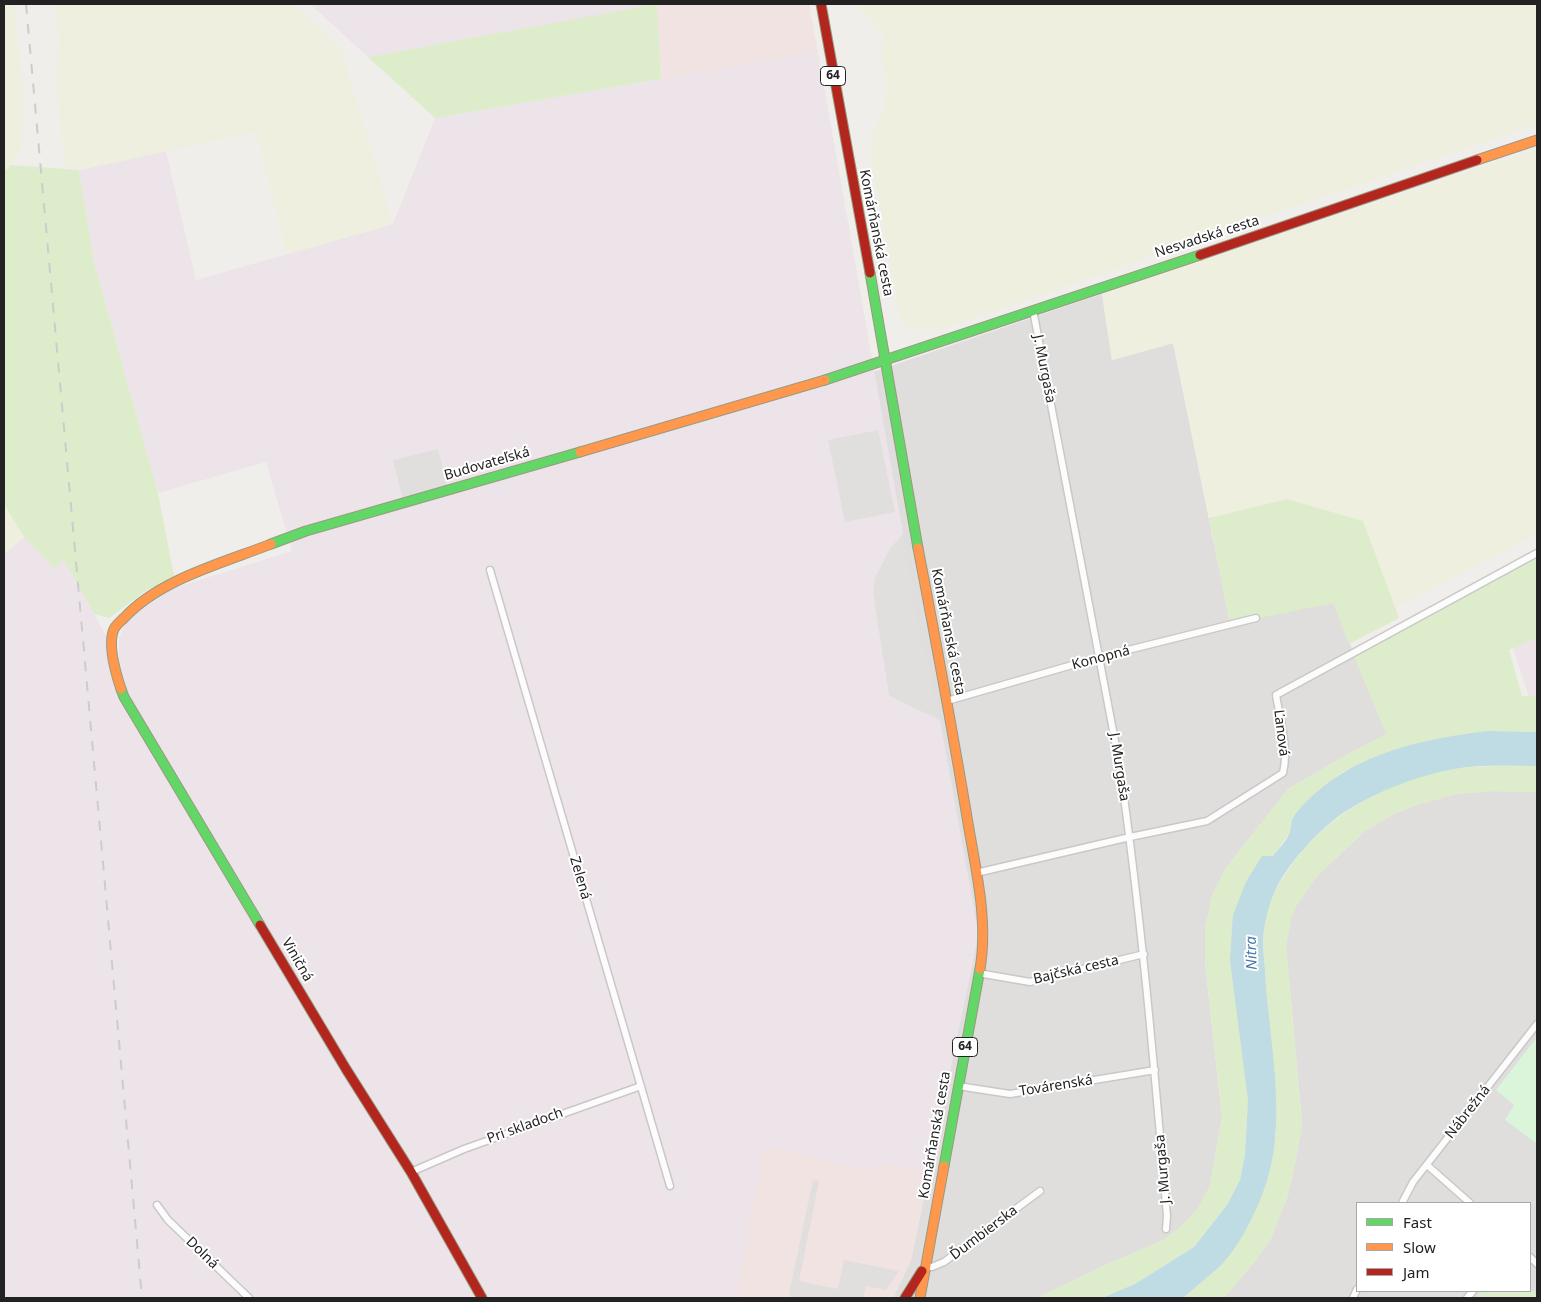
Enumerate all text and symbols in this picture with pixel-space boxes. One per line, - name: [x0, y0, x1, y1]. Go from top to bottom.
- road number: 64: [820, 66, 846, 85]
- street label: Komárňanská cesta: [855, 168, 897, 298]
- street label: Nesvadská cesta: [1153, 212, 1261, 262]
- street label: J. Murgaša: [1029, 333, 1059, 405]
- street label: Budovateľská: [442, 444, 532, 484]
- street label: Komárňanská cesta: [927, 567, 969, 697]
- street label: Konopná: [1070, 642, 1132, 674]
- street label: Ľanová: [1270, 709, 1292, 757]
- street label: J. Murgaša: [1105, 731, 1133, 803]
- street label: Zelená: [566, 855, 594, 901]
- street label: Viničná: [278, 935, 316, 985]
- water label: Nitra: [1242, 936, 1262, 970]
- street label: Bajčská cesta: [1032, 952, 1120, 988]
- road number: 64: [952, 1038, 978, 1056]
- street label: Komárňanská cesta: [916, 1070, 954, 1200]
- street label: Továrenská: [1018, 1072, 1094, 1100]
- street label: Nábrežná: [1442, 1082, 1494, 1142]
- street label: Pri skladoch: [485, 1104, 565, 1148]
- street label: J. Murgaša: [1152, 1134, 1174, 1204]
- street label: Ďumbierska: [947, 1202, 1021, 1264]
- legend: [1356, 1202, 1531, 1292]
- text: Fast: [1403, 1212, 1432, 1232]
- street label: Dolná: [182, 1233, 222, 1273]
- text: Slow: [1403, 1237, 1436, 1257]
- text: Jam: [1403, 1262, 1430, 1282]

